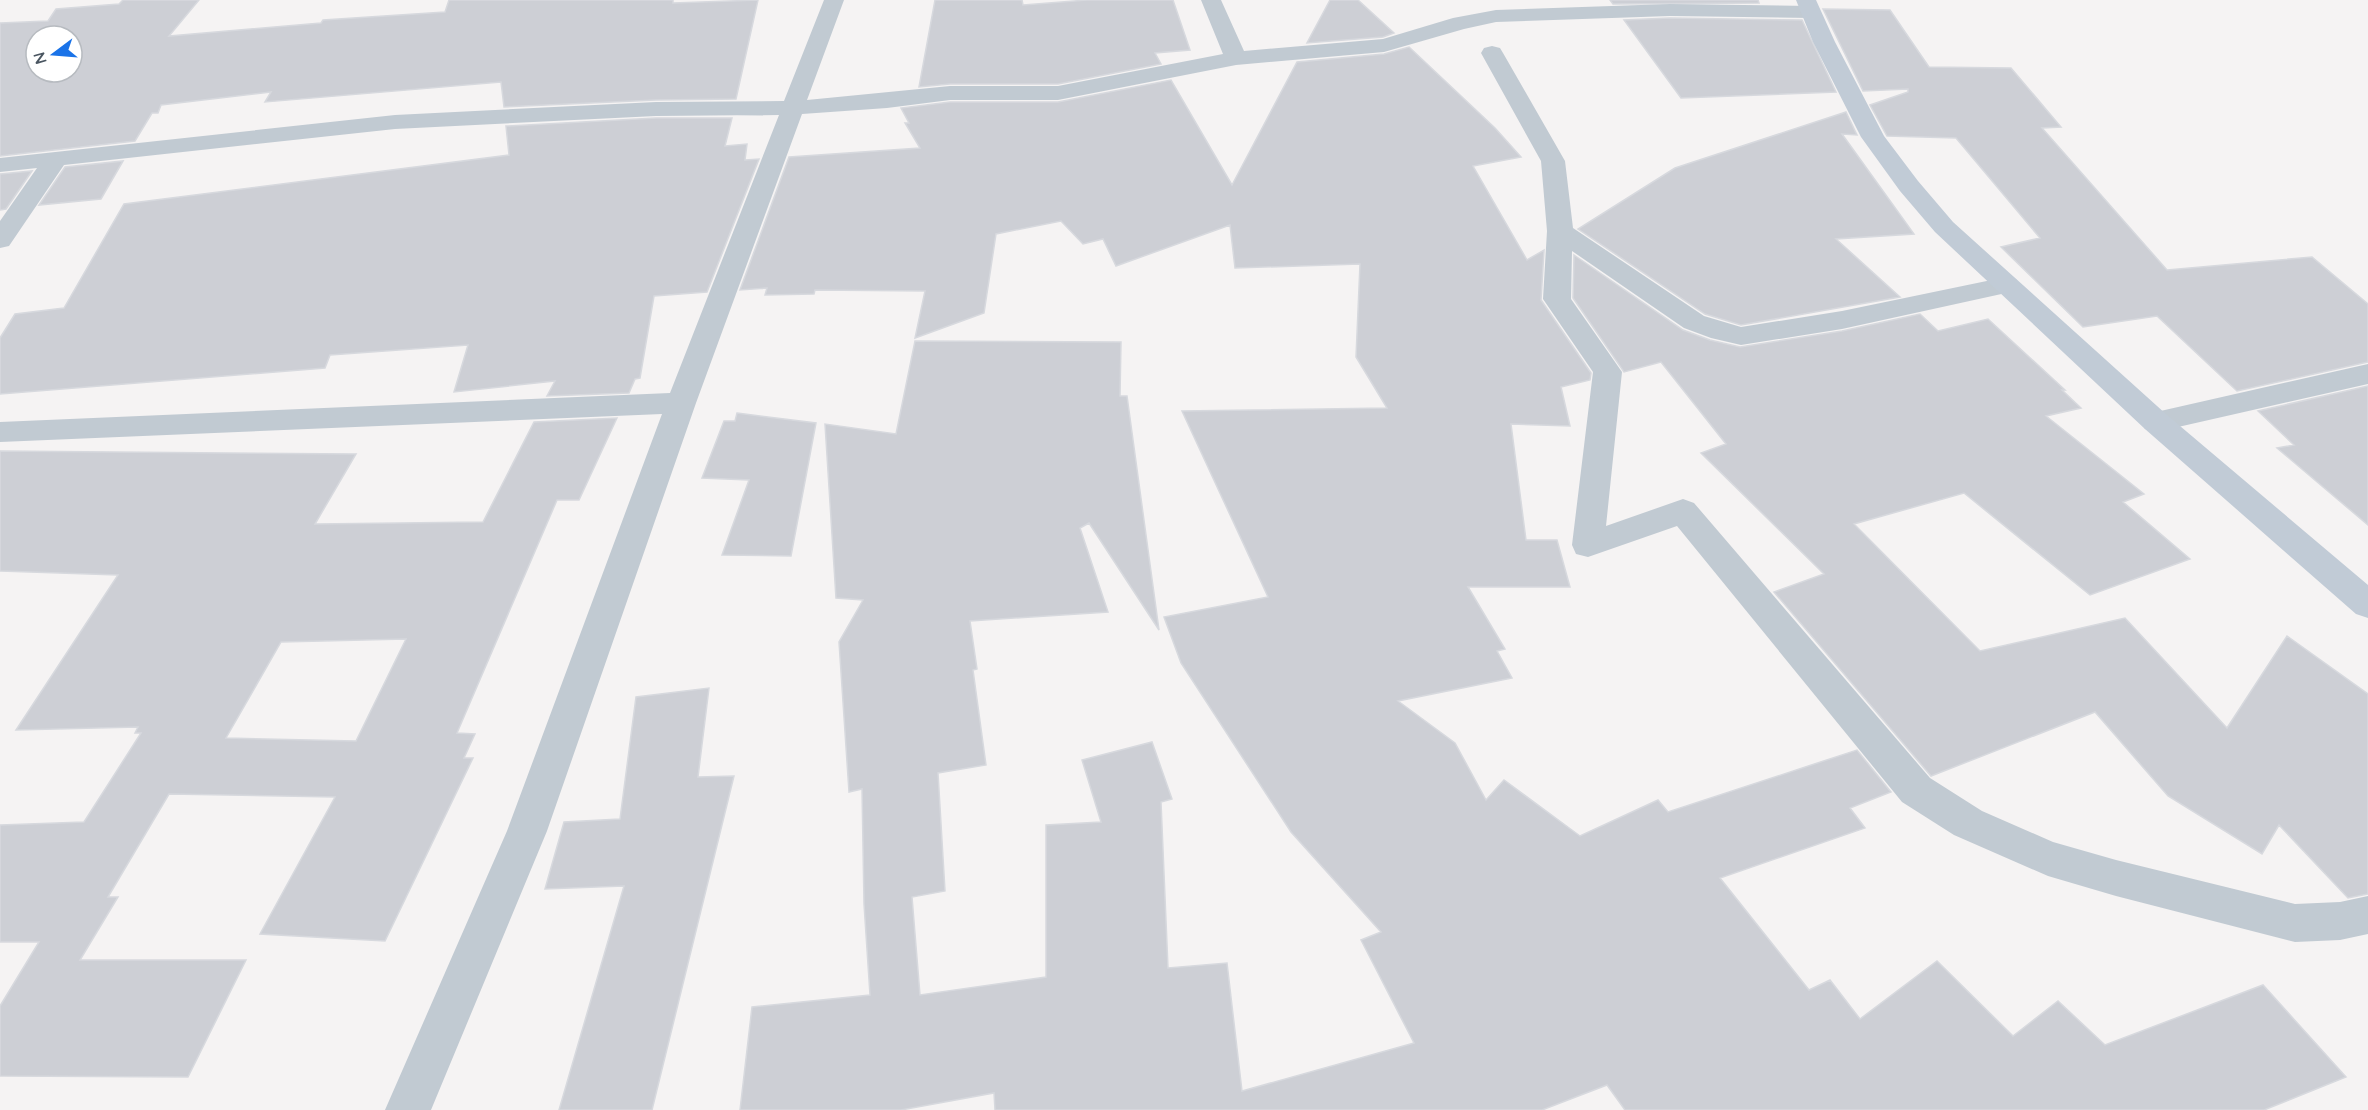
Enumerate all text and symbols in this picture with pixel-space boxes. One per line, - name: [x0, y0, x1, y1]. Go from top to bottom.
- north arrow: [24, 24, 84, 84]
- text: N: [28, 50, 51, 67]

